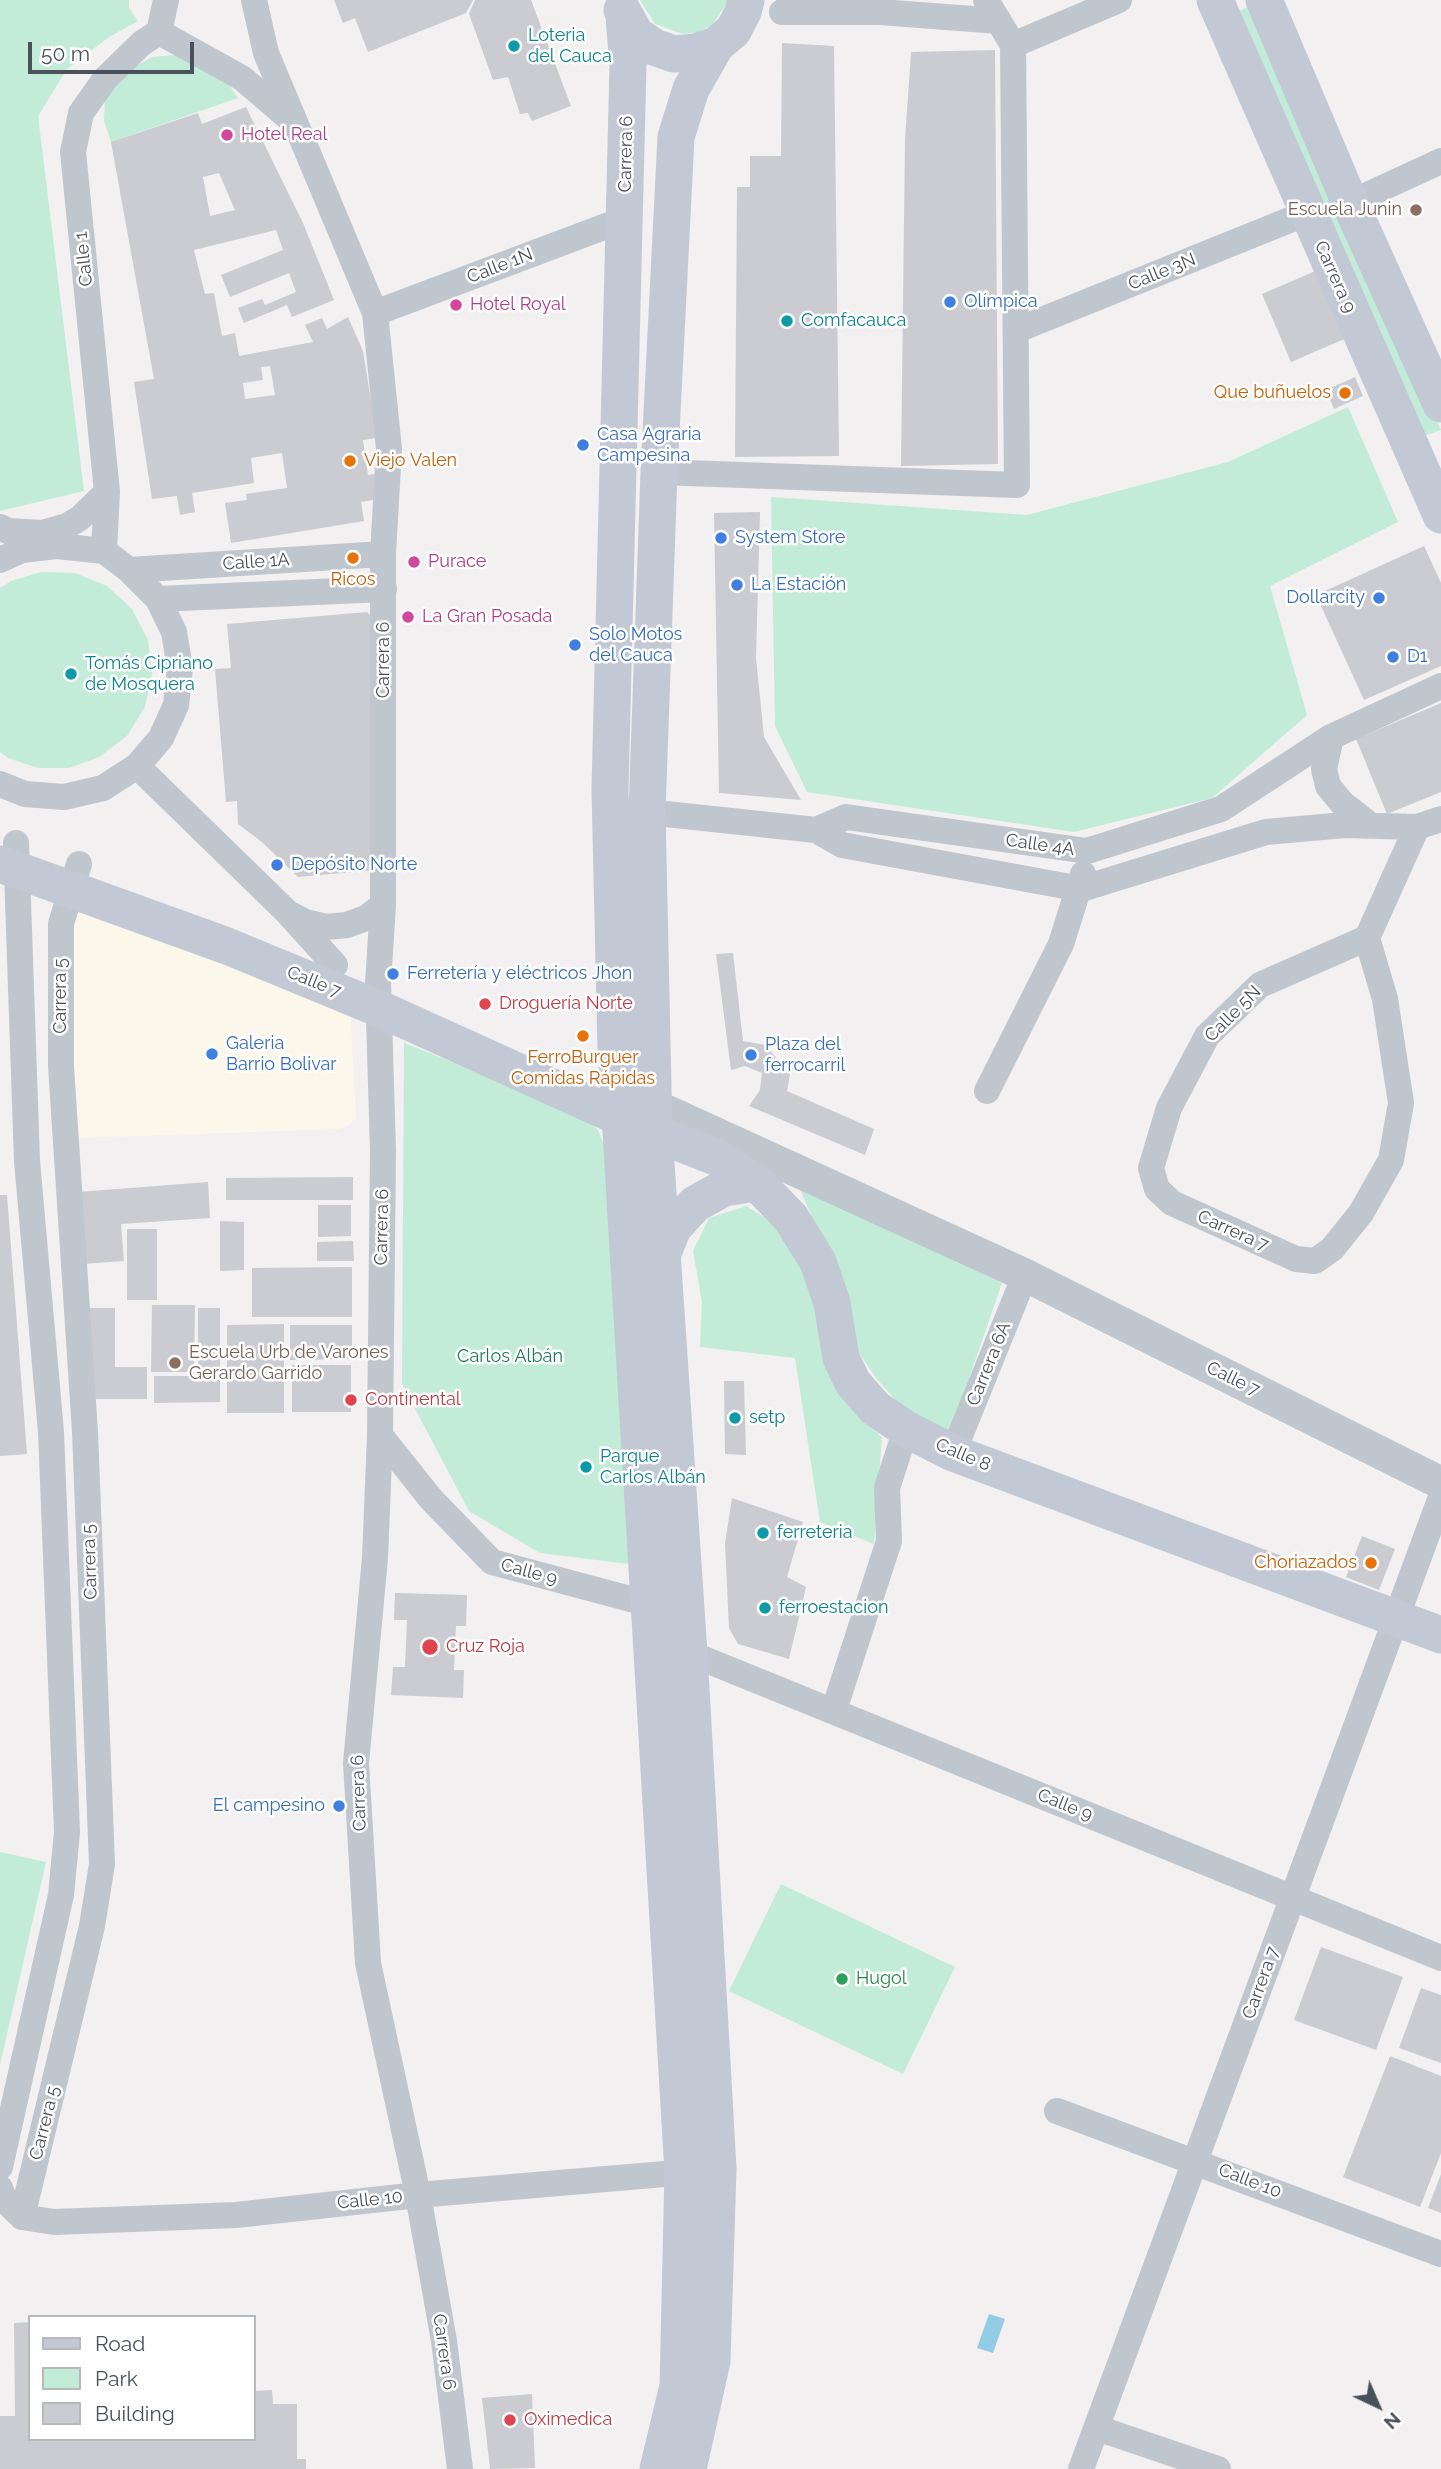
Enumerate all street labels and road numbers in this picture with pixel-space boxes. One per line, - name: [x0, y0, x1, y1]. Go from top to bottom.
- street label: Carrera 6: [615, 116, 637, 192]
- street label: Calle 1: [70, 231, 98, 287]
- street label: Carrera 9: [1310, 238, 1360, 316]
- street label: Calle 1N: [464, 244, 536, 288]
- street label: Calle 3N: [1125, 249, 1199, 295]
- street label: Calle 1A: [222, 549, 290, 575]
- street label: Carrera 6: [373, 622, 395, 698]
- street label: Calle 4A: [1004, 829, 1076, 861]
- street label: Carrera 5: [50, 958, 72, 1034]
- street label: Calle 7: [284, 961, 344, 1003]
- street label: Calle 5N: [1200, 981, 1266, 1047]
- street label: Carrera 6: [371, 1189, 393, 1265]
- street label: Carrera 7: [1194, 1206, 1272, 1256]
- street label: Carrera 6A: [962, 1319, 1016, 1409]
- street label: Calle 7: [1203, 1357, 1263, 1401]
- street label: Calle 8: [932, 1434, 994, 1476]
- street label: Carrera 5: [78, 1524, 102, 1600]
- street label: Calle 9: [498, 1554, 560, 1590]
- street label: Carrera 6: [347, 1754, 371, 1832]
- street label: Calle 9: [1034, 1784, 1096, 1826]
- street label: Carrera 7: [1238, 1944, 1284, 2022]
- street label: Carrera 5: [25, 2084, 65, 2162]
- street label: Calle 10: [1215, 2159, 1285, 2203]
- street label: Calle 10: [336, 2186, 404, 2214]
- street label: Carrera 6: [428, 2313, 460, 2391]

